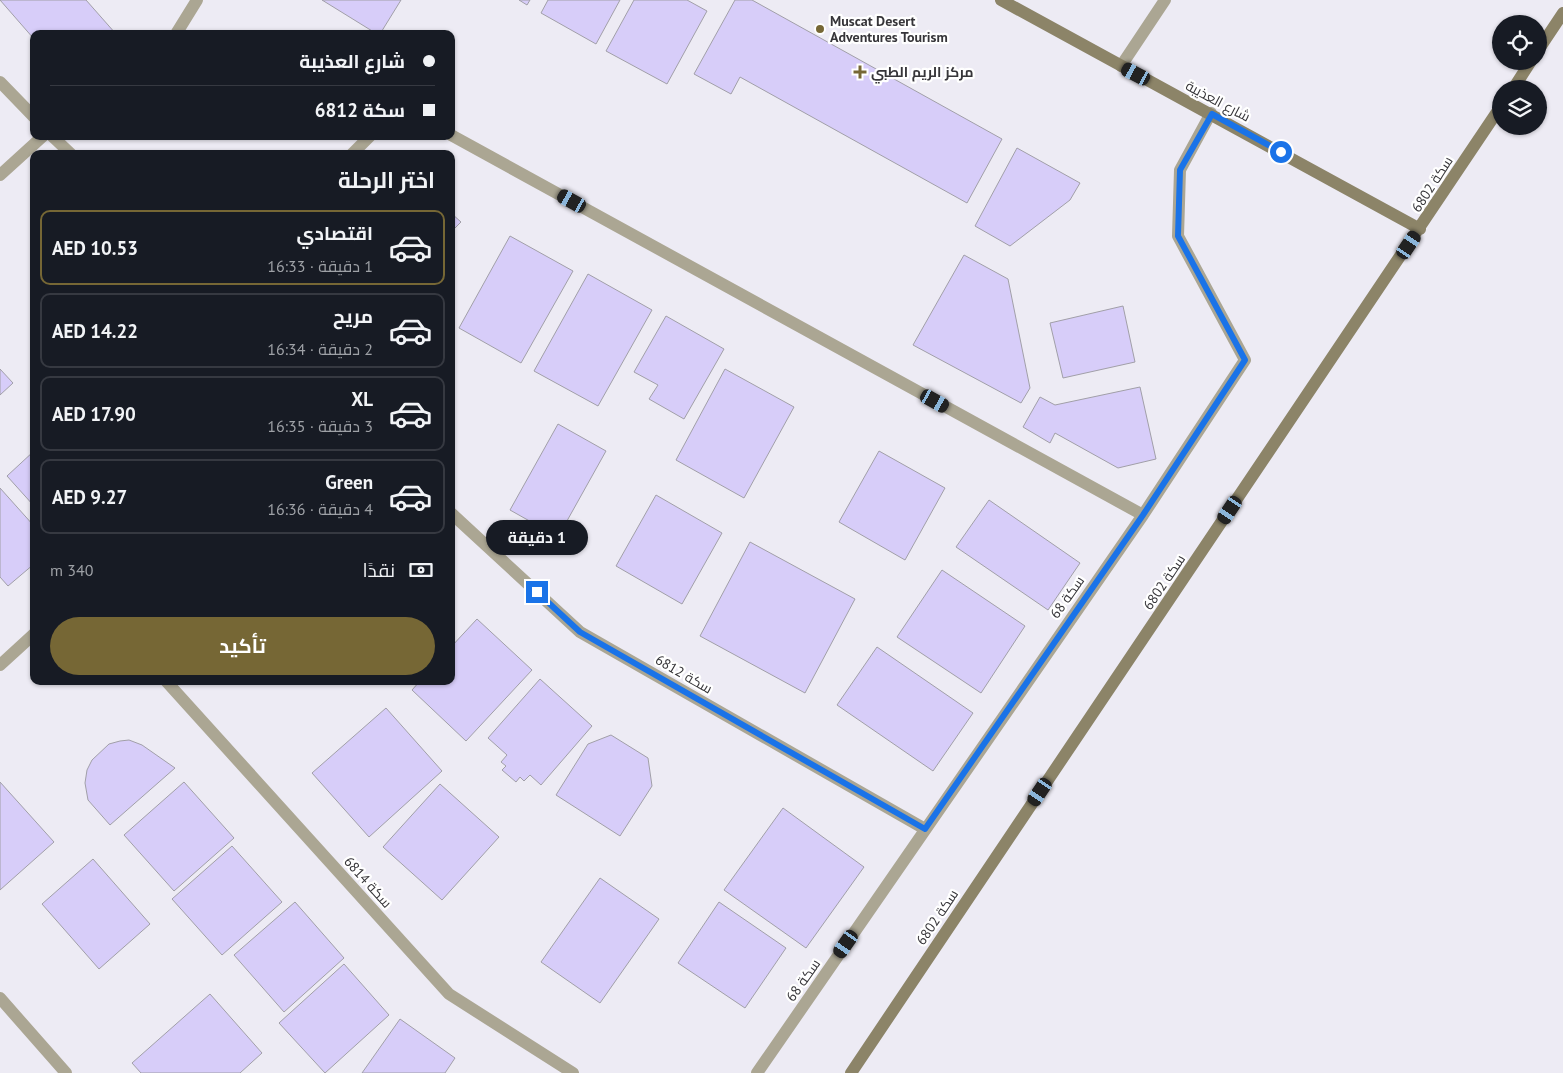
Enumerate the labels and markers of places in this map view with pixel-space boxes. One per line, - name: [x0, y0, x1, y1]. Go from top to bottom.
- place label: Muscat Desert Adventures Tourism: [830, 12, 948, 46]
- marker: Muscat Desert Adventures Tourism: [814, 23, 826, 35]
- place label: مركز الريم الطبي: [871, 63, 974, 84]
- marker: مركز الريم الطبي: [853, 65, 867, 79]

